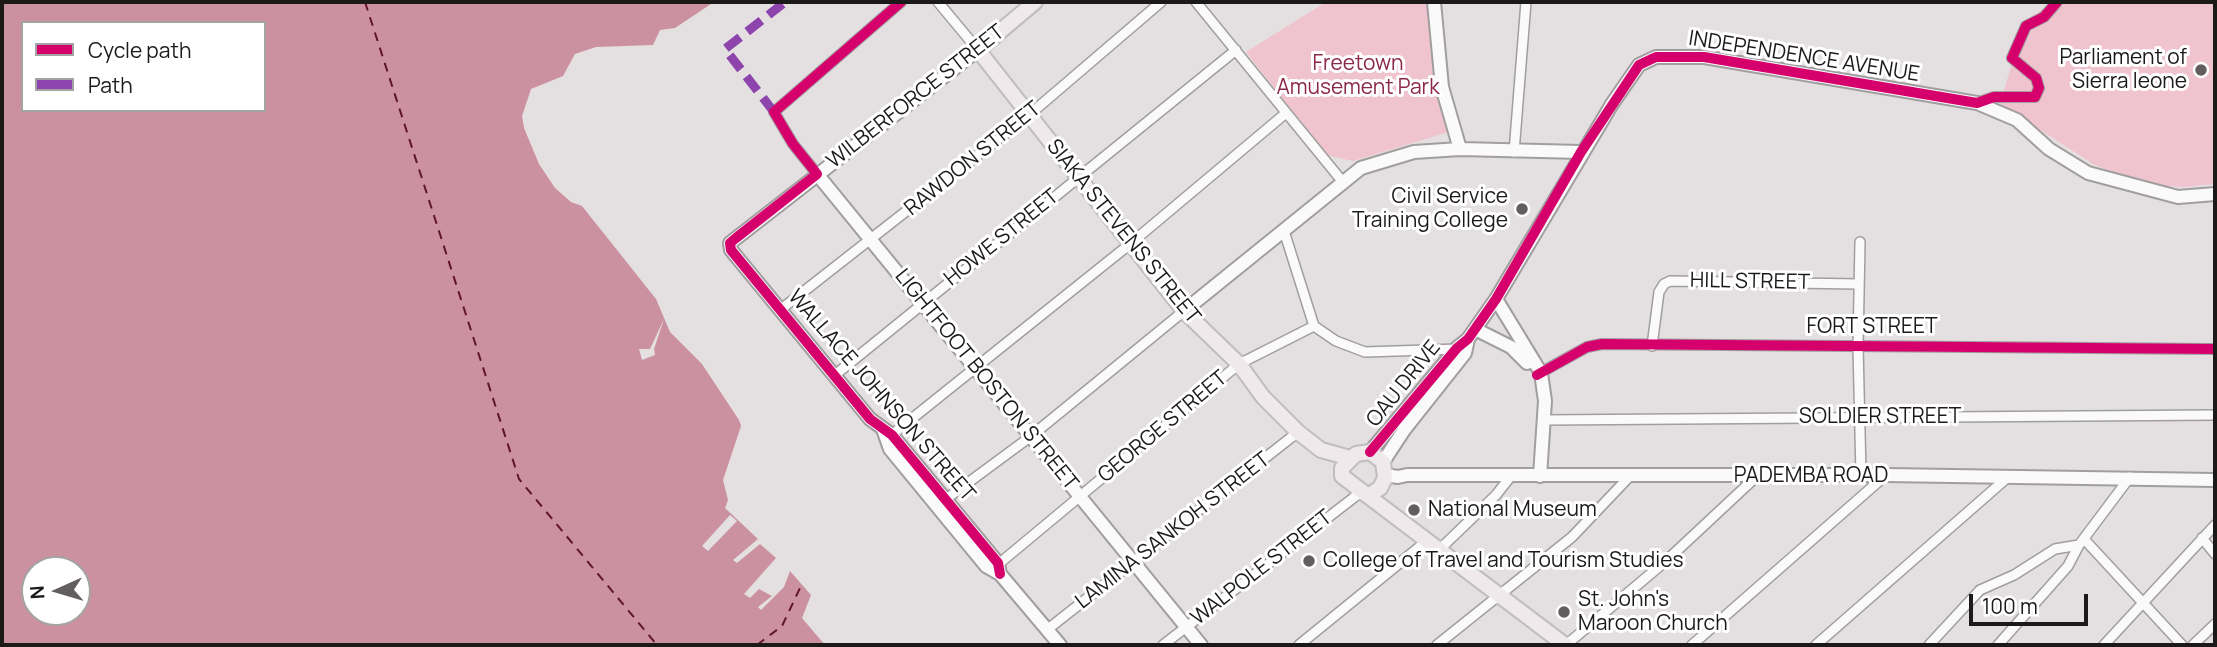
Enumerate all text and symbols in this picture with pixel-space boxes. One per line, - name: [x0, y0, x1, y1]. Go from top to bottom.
- street label: WILBERFORCE STREET: [822, 20, 1010, 174]
- legend: [21, 21, 266, 112]
- street label: INDEPENDENCE AVENUE: [1687, 26, 1921, 88]
- text: Cycle path: [88, 36, 191, 64]
- place label: Parliament of Sierra leone: [2059, 45, 2187, 95]
- park label: Freetown Amusement Park: [1276, 51, 1440, 101]
- marker: Parliament of Sierra leone: [2193, 62, 2209, 78]
- text: Path: [88, 71, 133, 99]
- street label: RAWDON STREET: [900, 96, 1046, 222]
- street label: SIAKA STEVENS STREET: [1041, 135, 1205, 329]
- street label: HOWE STREET: [940, 184, 1064, 292]
- place label: Civil Service Training College: [1352, 184, 1508, 234]
- marker: Civil Service Training College: [1514, 201, 1530, 217]
- street label: LIGHTFOOT BOSTON STREET: [889, 264, 1083, 496]
- street label: HILL STREET: [1690, 268, 1810, 296]
- street label: WALLACE JOHNSON STREET: [782, 285, 980, 507]
- street label: FORT STREET: [1807, 314, 1937, 340]
- street label: OAU DRIVE: [1362, 336, 1446, 432]
- street label: GEORGE STREET: [1093, 366, 1233, 488]
- street label: SOLDIER STREET: [1799, 404, 1961, 430]
- street label: LAMINA SANKOH STREET: [1071, 447, 1275, 615]
- street label: PADEMBA ROAD: [1734, 463, 1888, 489]
- place label: National Museum: [1428, 497, 1597, 523]
- marker: National Museum: [1406, 502, 1422, 518]
- street label: WALPOLE STREET: [1186, 505, 1338, 631]
- place label: College of Travel and Tourism Studies: [1323, 548, 1683, 574]
- marker: College of Travel and Tourism Studies: [1301, 553, 1317, 569]
- north arrow: [21, 556, 91, 626]
- scale bar: [1972, 580, 2091, 624]
- text: N: [24, 585, 50, 600]
- place label: St. John's Maroon Church: [1578, 587, 1728, 637]
- text: 100 m: [1982, 592, 2038, 620]
- marker: St. John's Maroon Church: [1556, 604, 1572, 620]

